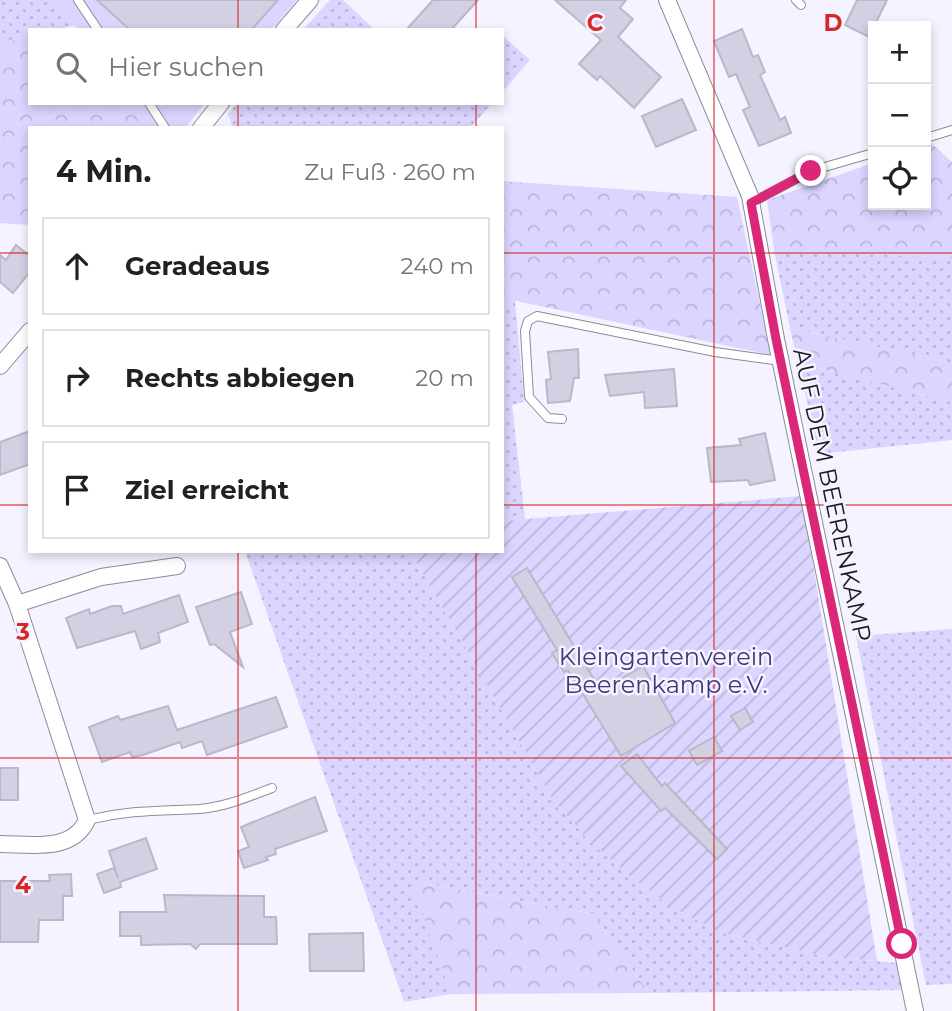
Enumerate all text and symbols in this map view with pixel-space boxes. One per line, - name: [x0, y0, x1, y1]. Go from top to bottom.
- text: C: [587, 9, 604, 37]
- text: D: [824, 9, 843, 37]
- map controls: [868, 21, 931, 210]
- button: +: [868, 21, 931, 84]
- search box: [28, 28, 504, 105]
- icon: search: [52, 48, 90, 86]
- text: Hier suchen: [108, 51, 265, 83]
- button: −: [868, 84, 931, 147]
- button: locate: [868, 147, 931, 210]
- text: 4 Min.: [56, 153, 151, 190]
- route end: [795, 155, 826, 186]
- text: Zu Fuß · 260 m: [304, 158, 476, 186]
- icon: ahead: [58, 247, 96, 285]
- text: Geradeaus: [125, 250, 270, 282]
- text: 240 m: [401, 252, 474, 280]
- street label: AUF DEM BEERENKAMP: [787, 345, 878, 644]
- icon: right: [58, 359, 96, 397]
- text: Rechts abbiegen: [125, 362, 355, 394]
- text: 20 m: [415, 364, 474, 392]
- icon: arrive: [58, 471, 96, 509]
- text: Ziel erreicht: [125, 474, 289, 506]
- text: 3: [15, 618, 30, 646]
- park label: Kleingartenverein Beerenkamp e.V.: [559, 642, 773, 699]
- text: 4: [15, 871, 31, 899]
- route start: [886, 928, 917, 959]

